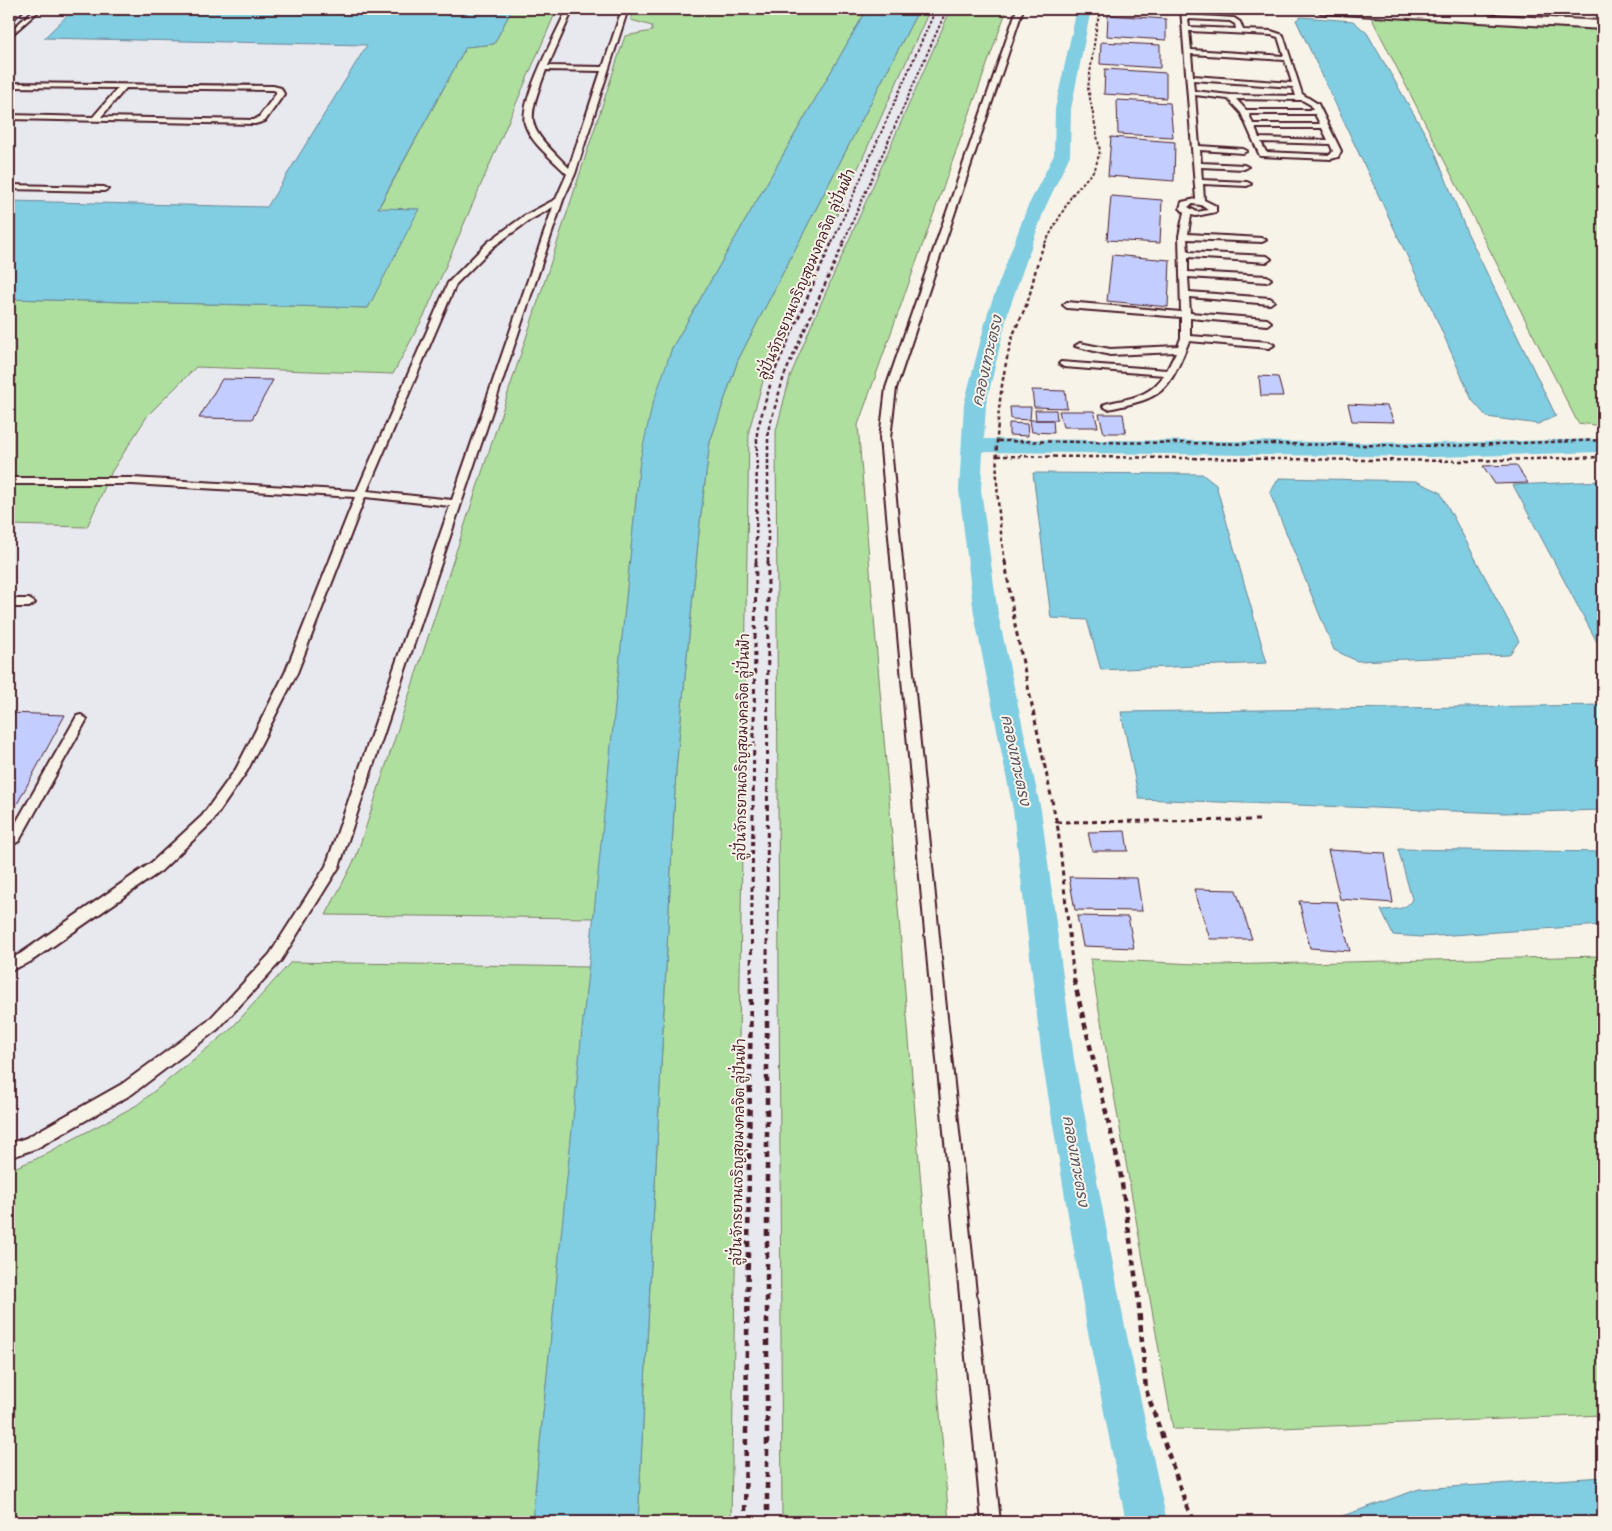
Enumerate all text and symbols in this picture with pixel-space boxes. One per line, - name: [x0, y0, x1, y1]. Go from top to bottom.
- street label: ลู่ปั่นจักรยานเจริญสุขมงคลจิต ลู่ปั่นฟ้า: [750, 165, 860, 382]
- water label: คลองเทวะตรง: [968, 313, 1007, 408]
- street label: ลู่ปั่นจักรยานเจริญสุขมงคลจิต ลู่ปั่นฟ้า: [728, 633, 754, 861]
- water label: คลองเทวะตรง: [997, 713, 1035, 809]
- street label: ลู่ปั่นจักรยานเจริญสุขมงคลจิต ลู่ปั่นฟ้า: [724, 1038, 750, 1266]
- water label: คลองเทวะตรง: [1058, 1114, 1093, 1210]

